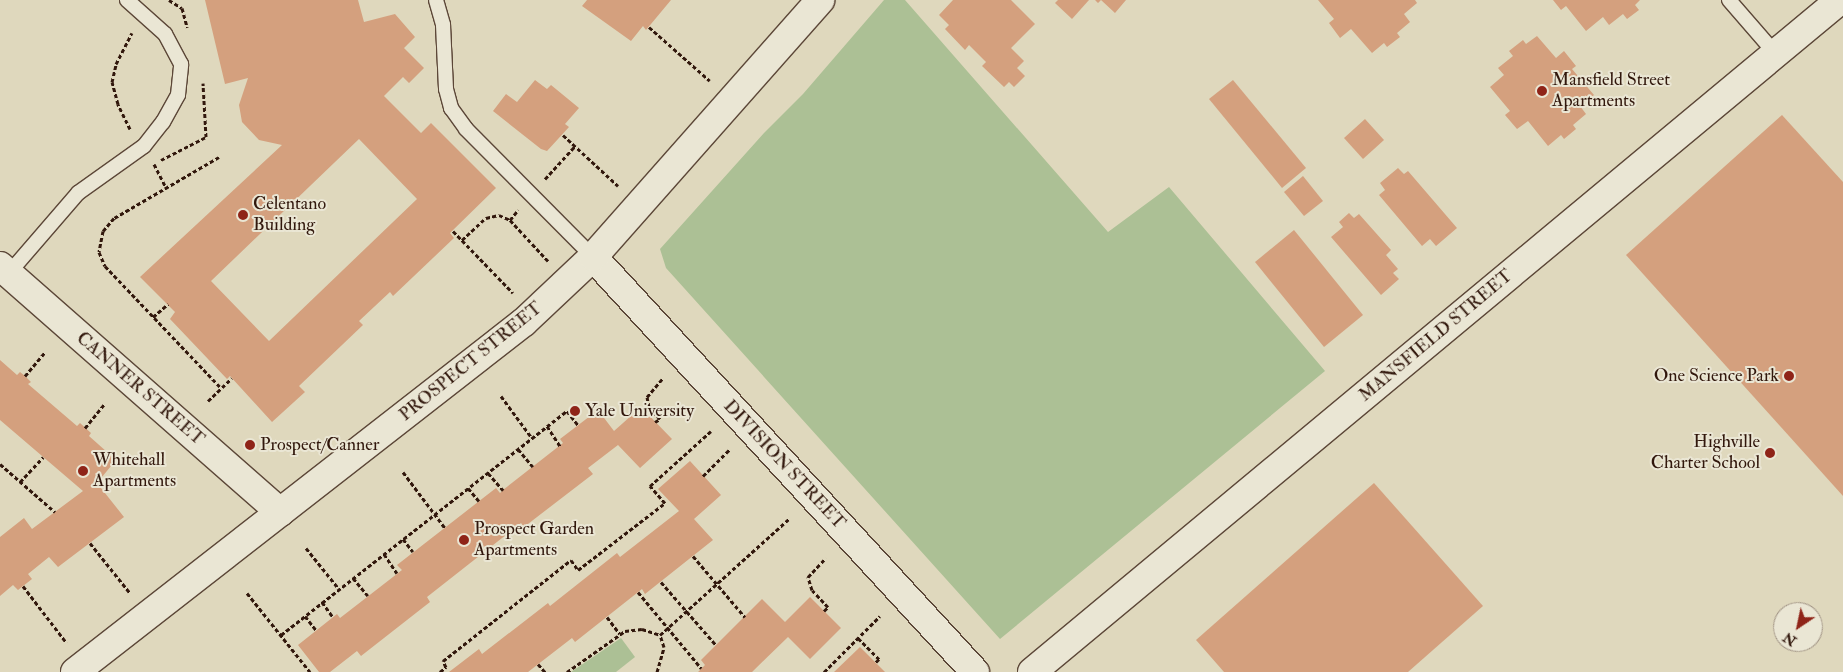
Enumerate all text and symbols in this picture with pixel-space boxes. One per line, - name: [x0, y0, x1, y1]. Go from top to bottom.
- place label: Mansfield Street Apartments: [1552, 70, 1670, 112]
- marker: Mansfield Street Apartments: [1536, 85, 1548, 97]
- place label: Celentano Building: [253, 194, 326, 236]
- marker: Celentano Building: [237, 209, 249, 221]
- street label: MANSFIELD STREET: [1355, 266, 1517, 406]
- street label: PROSPECT STREET: [395, 298, 547, 426]
- street label: CANNER STREET: [72, 328, 208, 450]
- place label: One Science Park: [1654, 365, 1779, 387]
- marker: One Science Park: [1783, 370, 1795, 382]
- street label: DIVISION STREET: [719, 396, 849, 534]
- place label: Yale University: [585, 400, 694, 422]
- marker: Yale University: [569, 405, 581, 417]
- place label: Highville Charter School: [1651, 432, 1760, 474]
- place label: Prospect/Canner: [260, 434, 380, 456]
- marker: Prospect/Canner: [244, 439, 256, 451]
- marker: Highville Charter School: [1764, 447, 1776, 459]
- place label: Whitehall Apartments: [93, 450, 176, 492]
- marker: Whitehall Apartments: [77, 465, 89, 477]
- place label: Prospect Garden Apartments: [474, 519, 594, 562]
- marker: Prospect Garden Apartments: [458, 534, 470, 546]
- north arrow: [1773, 602, 1823, 652]
- text: N: [1780, 628, 1800, 650]

